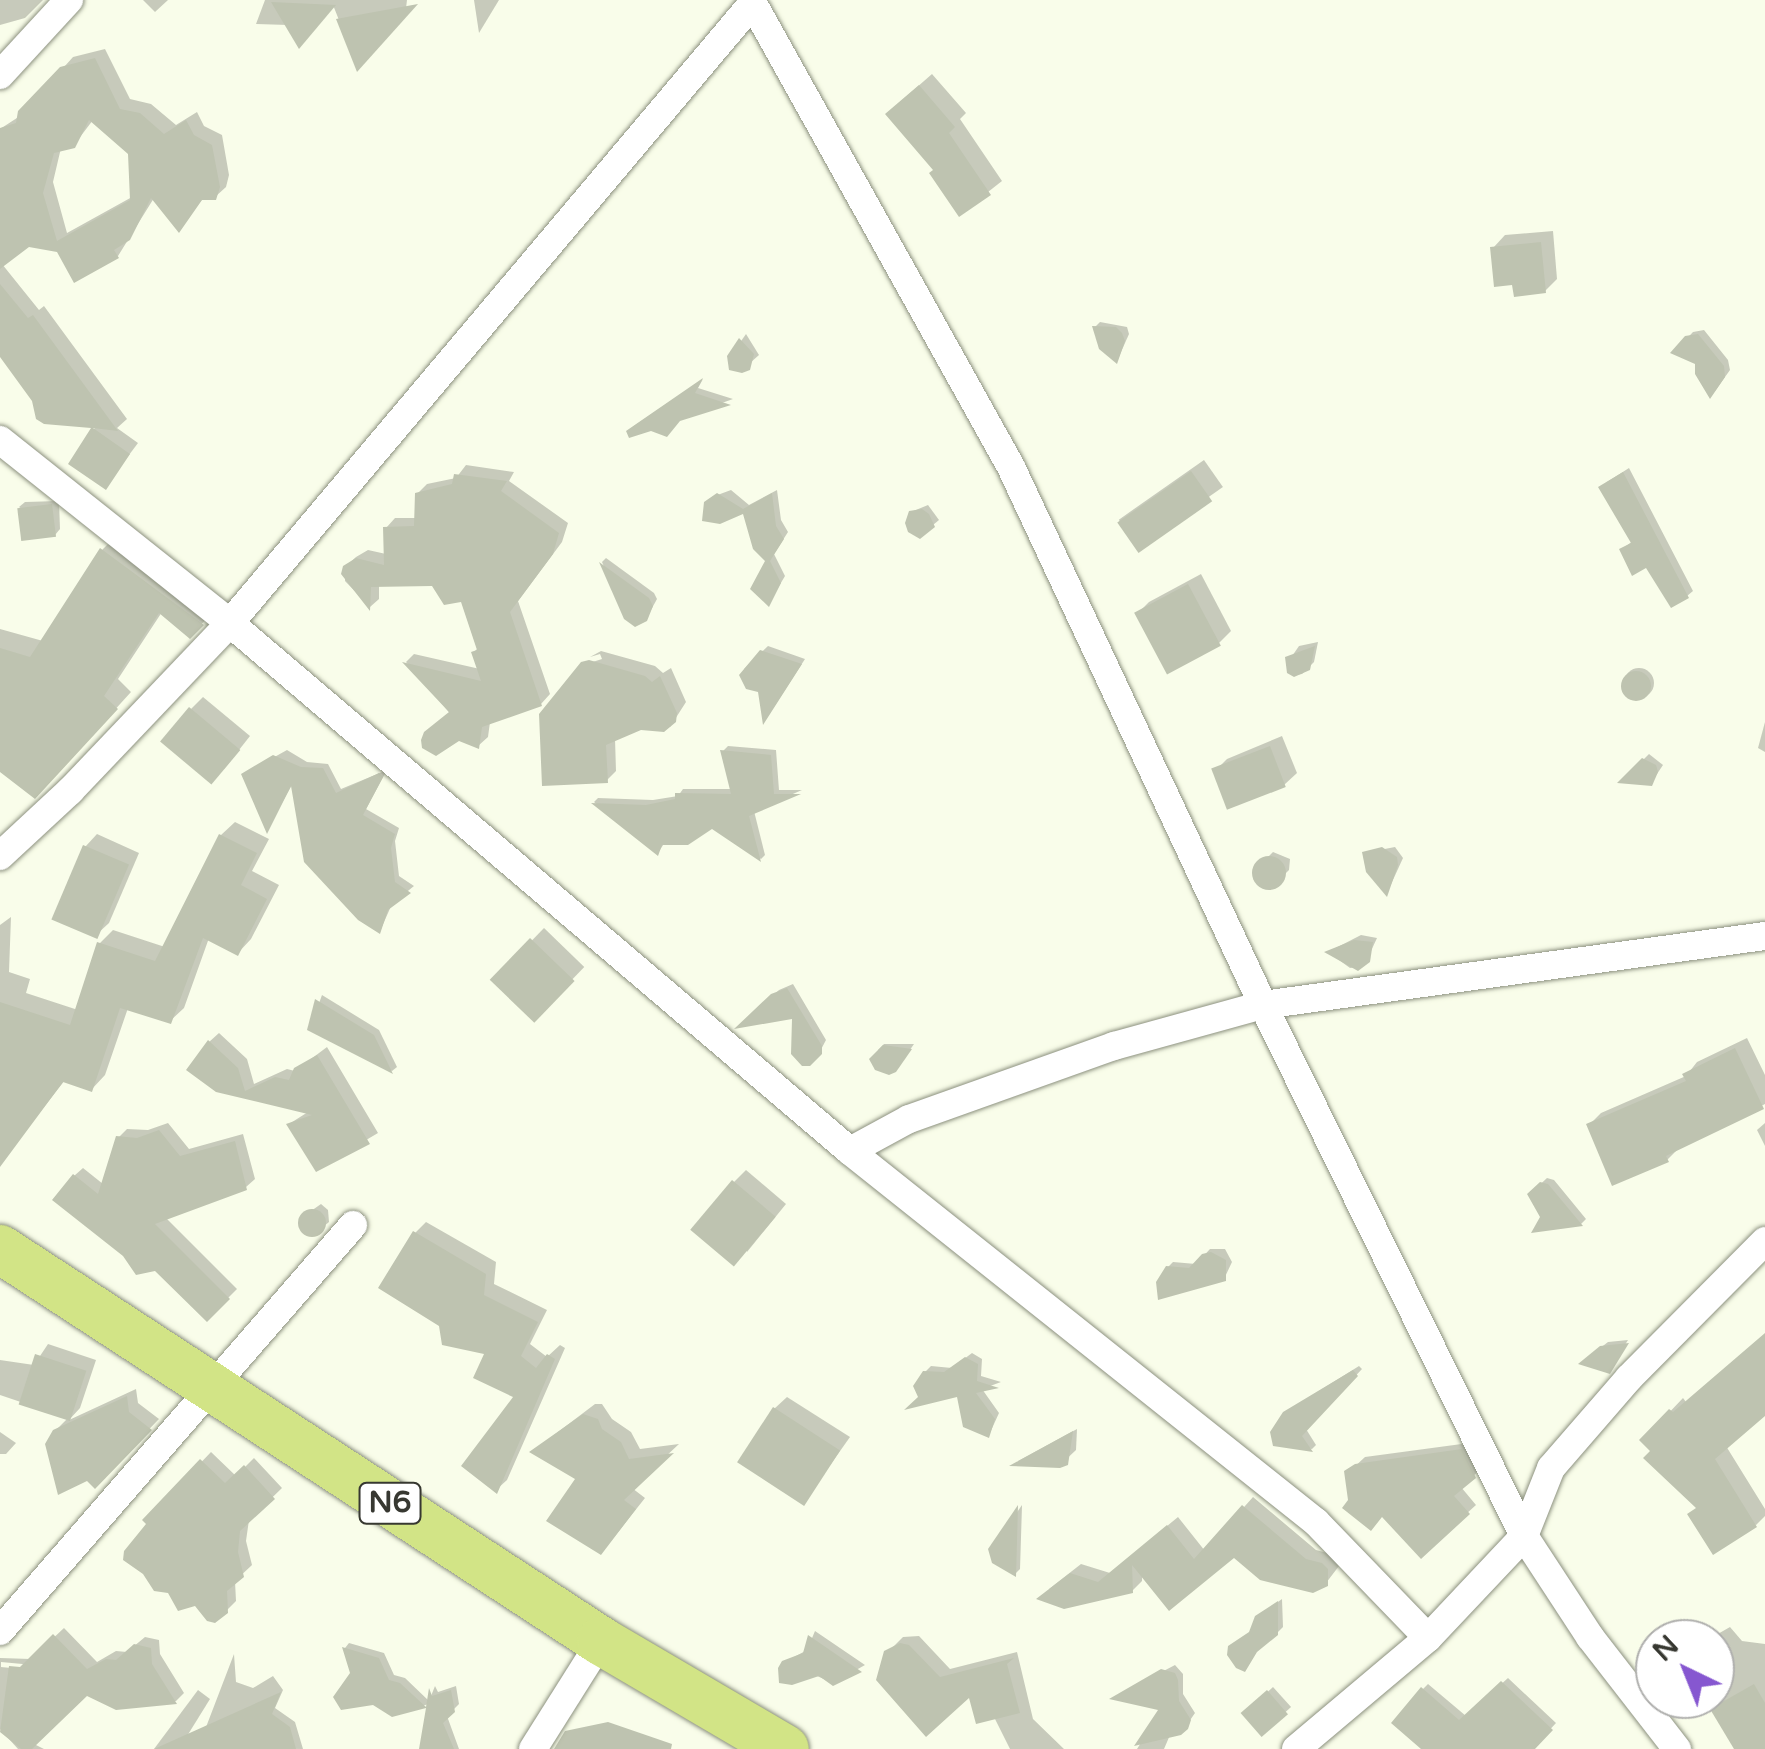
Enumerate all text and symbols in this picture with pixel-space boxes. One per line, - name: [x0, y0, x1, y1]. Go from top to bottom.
- road number: N6: [358, 1478, 422, 1528]
- north arrow: [1635, 1619, 1735, 1719]
- text: N: [1646, 1628, 1686, 1669]

